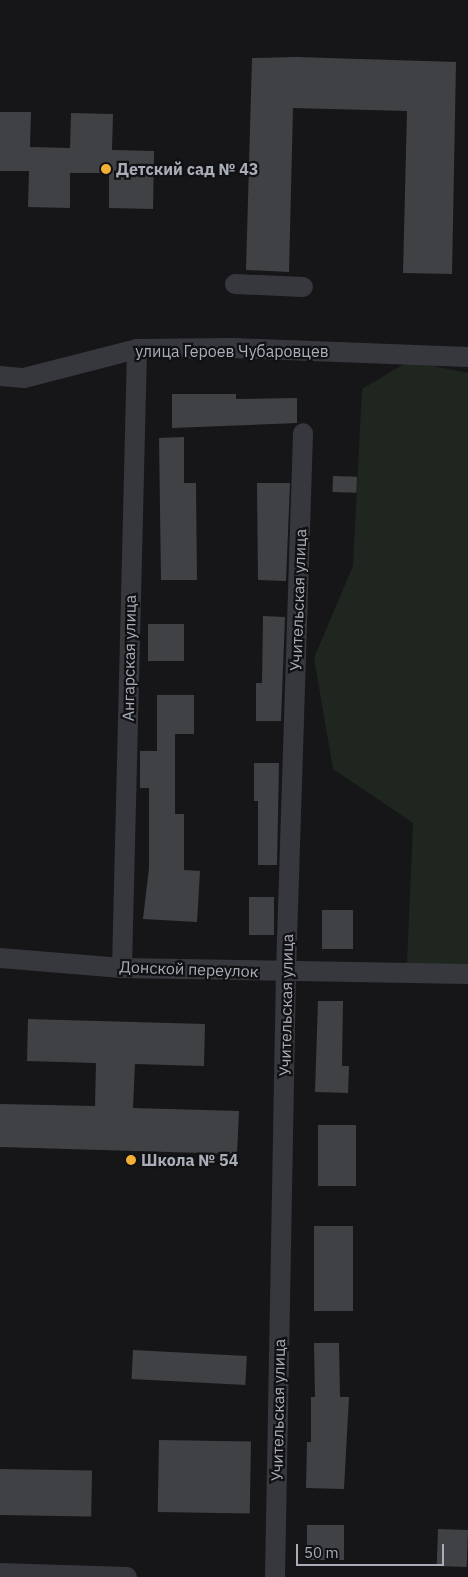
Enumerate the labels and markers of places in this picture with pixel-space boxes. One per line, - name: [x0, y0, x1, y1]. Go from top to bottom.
- place label: Детский сад № 43: [116, 159, 258, 179]
- marker: Детский сад № 43: [100, 163, 112, 175]
- place label: Школа № 54: [141, 1150, 238, 1170]
- marker: Школа № 54: [125, 1154, 137, 1166]

